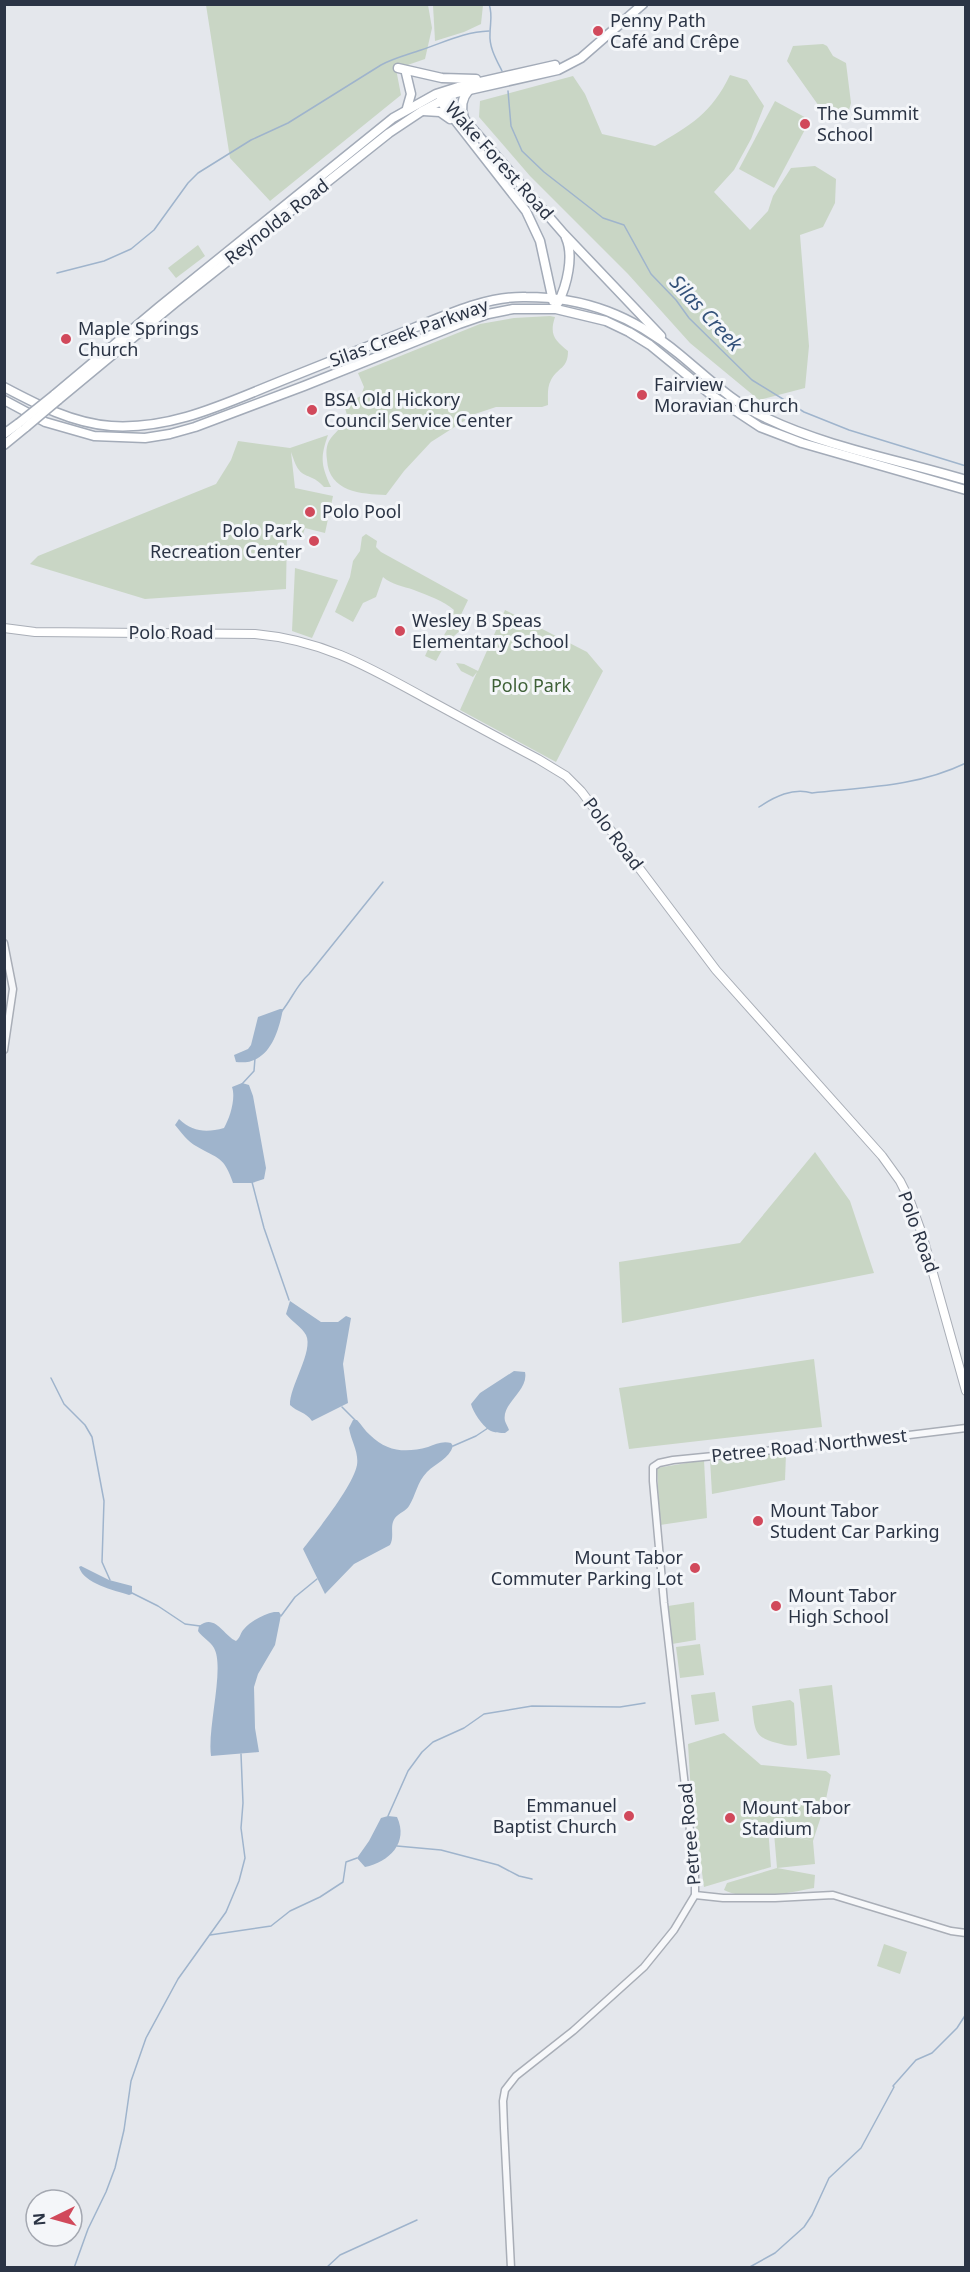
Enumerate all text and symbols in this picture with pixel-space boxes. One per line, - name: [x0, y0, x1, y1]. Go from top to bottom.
- place label: Penny Path Café and Crêpe: [610, 8, 739, 53]
- marker: Penny Path Café and Crêpe: [591, 24, 605, 38]
- street label: Wake Forest Road: [440, 96, 559, 225]
- place label: The Summit School: [817, 101, 919, 146]
- marker: The Summit School: [798, 117, 812, 131]
- street label: Reynolda Road: [219, 173, 333, 269]
- water label: Silas Creek: [664, 269, 749, 357]
- street label: Silas Creek Parkway: [326, 292, 492, 372]
- place label: Maple Springs Church: [78, 316, 199, 361]
- marker: Maple Springs Church: [59, 332, 73, 346]
- place label: Fairview Moravian Church: [654, 372, 799, 417]
- place label: BSA Old Hickory Council Service Center: [324, 387, 513, 432]
- marker: Fairview Moravian Church: [635, 388, 649, 402]
- marker: BSA Old Hickory Council Service Center: [305, 403, 319, 417]
- place label: Polo Pool: [322, 499, 401, 523]
- marker: Polo Pool: [303, 505, 317, 519]
- place label: Polo Park Recreation Center: [150, 518, 303, 563]
- marker: Polo Park Recreation Center: [307, 534, 321, 548]
- place label: Wesley B Speas Elementary School: [412, 608, 569, 653]
- street label: Polo Road: [128, 620, 214, 644]
- marker: Wesley B Speas Elementary School: [393, 624, 407, 638]
- park label: Polo Park: [491, 673, 571, 697]
- street label: Polo Road: [579, 792, 649, 875]
- street label: Polo Road: [893, 1187, 945, 1276]
- street label: Petree Road Northwest: [710, 1423, 908, 1467]
- place label: Mount Tabor Student Car Parking: [770, 1498, 940, 1543]
- marker: Mount Tabor Student Car Parking: [751, 1514, 765, 1528]
- place label: Mount Tabor Commuter Parking Lot: [491, 1545, 684, 1590]
- marker: Mount Tabor Commuter Parking Lot: [688, 1561, 702, 1575]
- place label: Mount Tabor High School: [788, 1583, 897, 1628]
- marker: Mount Tabor High School: [769, 1599, 783, 1613]
- street label: Petree Road: [673, 1782, 705, 1886]
- place label: Emmanuel Baptist Church: [493, 1793, 617, 1838]
- place label: Mount Tabor Stadium: [742, 1795, 851, 1840]
- marker: Emmanuel Baptist Church: [622, 1809, 636, 1823]
- marker: Mount Tabor Stadium: [723, 1811, 737, 1825]
- north arrow: [24, 2188, 84, 2248]
- text: N: [28, 2212, 51, 2227]

